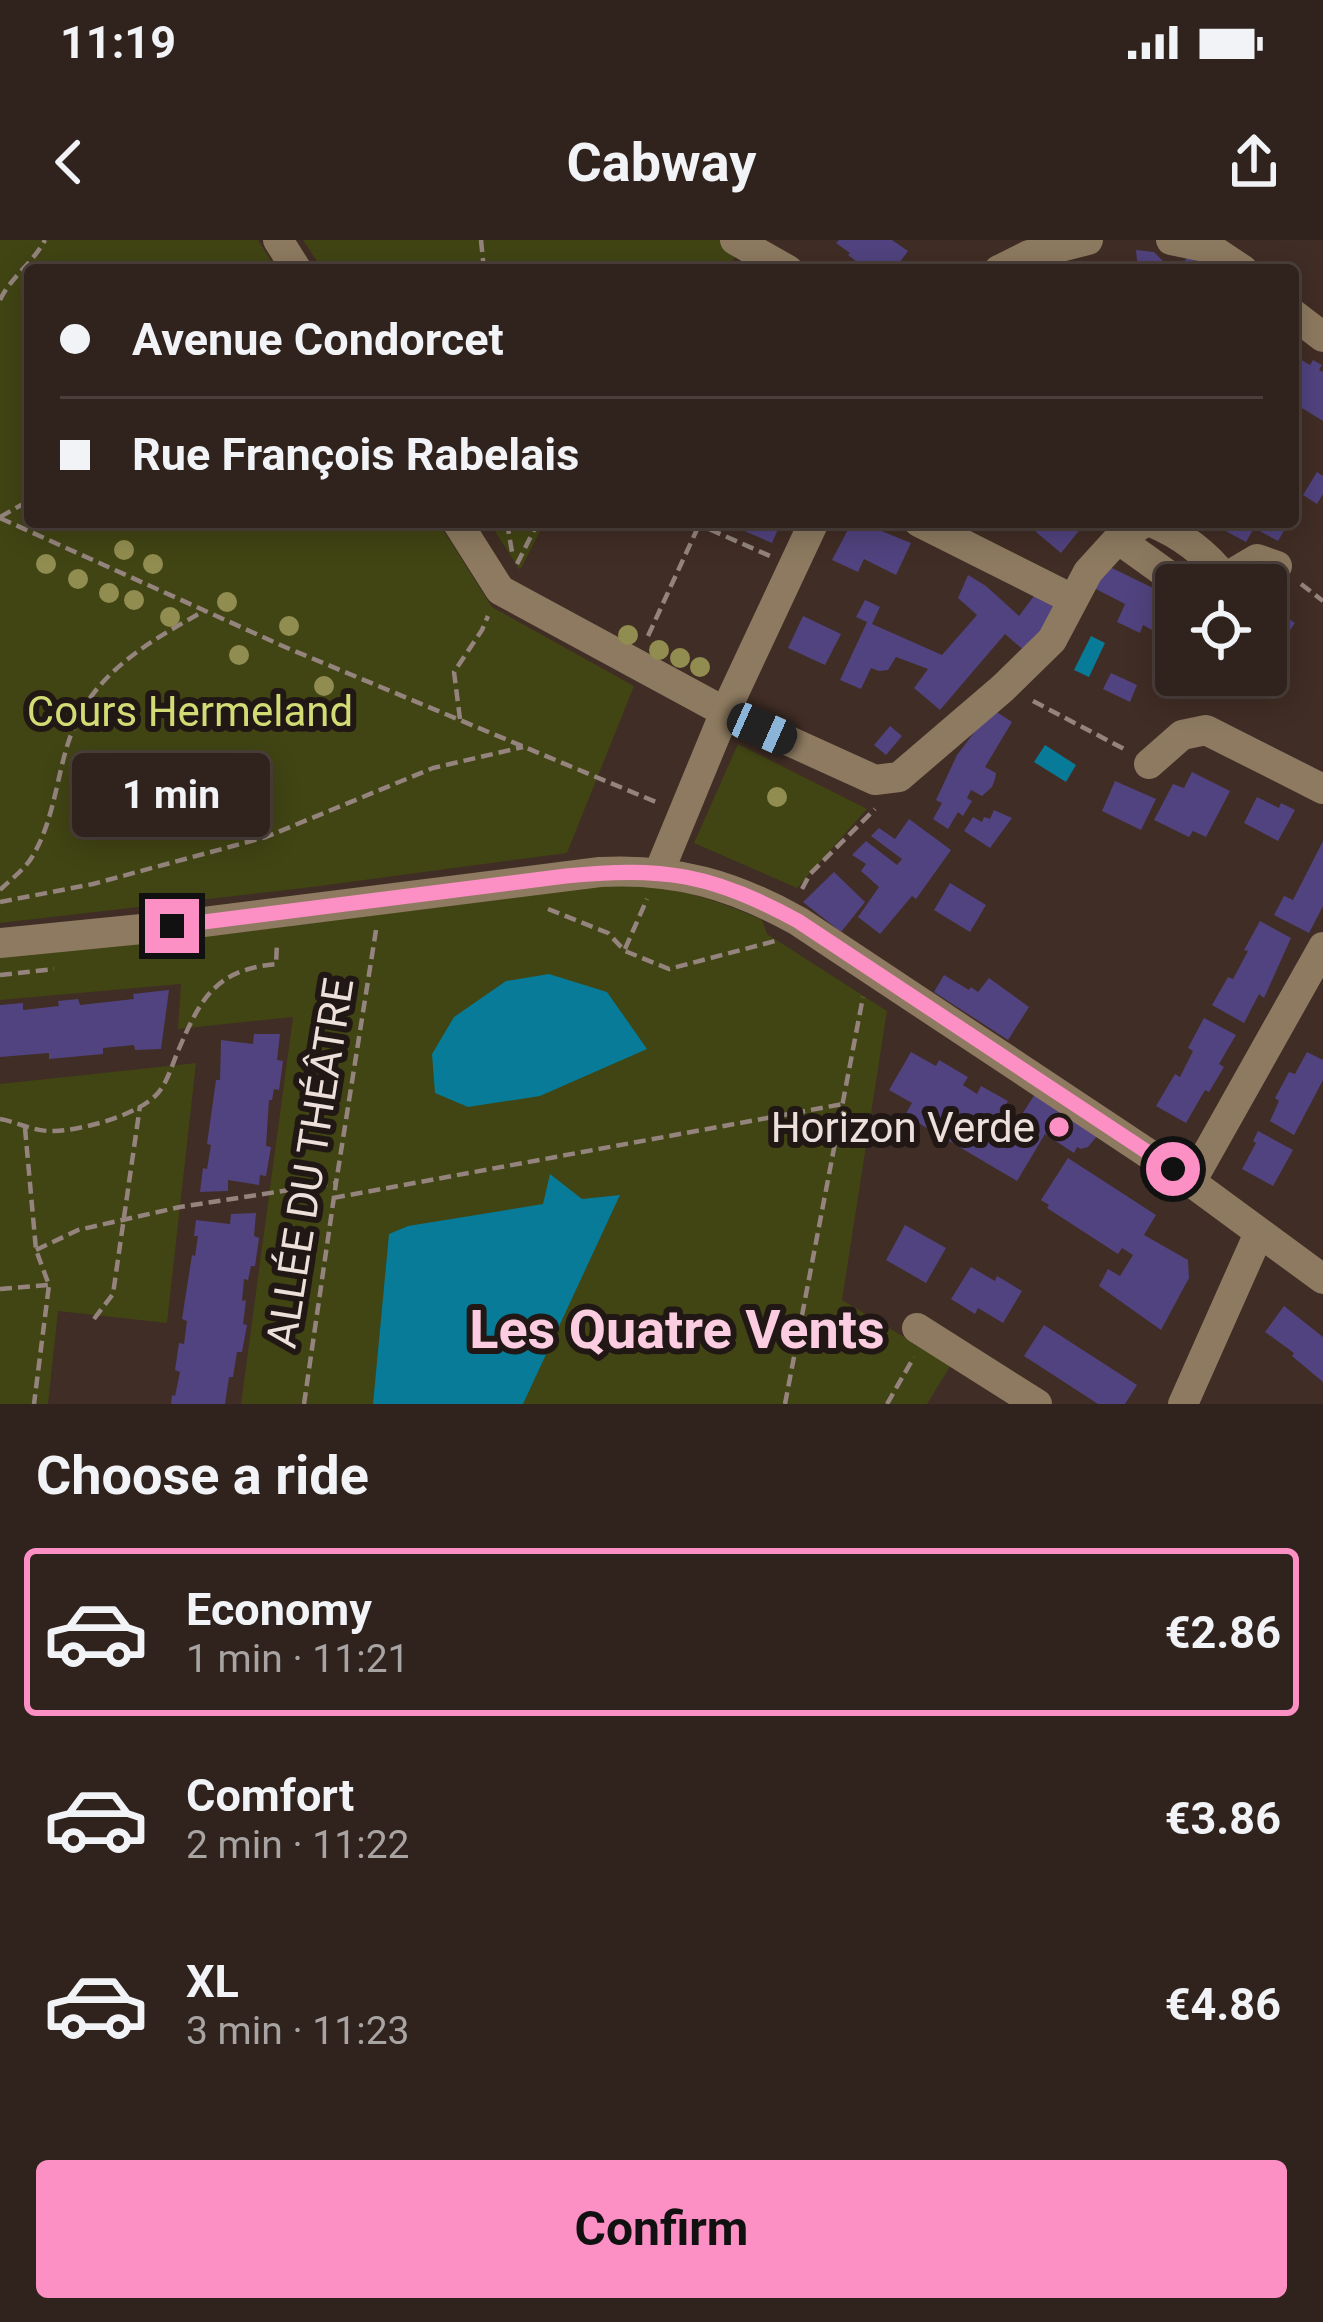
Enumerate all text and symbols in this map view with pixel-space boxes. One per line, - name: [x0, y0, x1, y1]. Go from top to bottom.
- text: 11:19: [60, 16, 176, 69]
- icon: back: [36, 129, 102, 195]
- icon: share: [1221, 129, 1287, 195]
- text: Cabway: [567, 131, 756, 194]
- text: Avenue Condorcet: [132, 313, 504, 366]
- text: Rue François Rabelais: [132, 428, 579, 481]
- map controls: [1155, 564, 1287, 696]
- button: locate: [1155, 564, 1287, 696]
- park label: Cours Hermeland: [27, 687, 353, 736]
- car: [722, 698, 802, 760]
- callout: 1 min: [73, 752, 271, 836]
- text: 1 min: [122, 772, 220, 818]
- route end: [145, 899, 199, 953]
- street label: ALLÉE DU THÉÂTRE: [257, 975, 363, 1351]
- place label: Horizon Verde: [771, 1103, 1035, 1152]
- marker: Horizon Verde: [1046, 1114, 1072, 1140]
- route start: [1146, 1142, 1200, 1196]
- district label: Les Quatre Vents: [469, 1298, 885, 1361]
- text: Choose a ride: [36, 1444, 369, 1507]
- icon: car: [42, 1578, 150, 1686]
- text: Economy: [186, 1583, 372, 1636]
- text: €2.86: [1165, 1606, 1281, 1659]
- text: 1 min · 11:21: [186, 1636, 409, 1682]
- icon: car: [42, 1764, 150, 1872]
- text: Comfort: [186, 1769, 354, 1822]
- text: €3.86: [1165, 1792, 1281, 1845]
- text: 2 min · 11:22: [186, 1822, 409, 1868]
- icon: car: [42, 1950, 150, 2058]
- text: XL: [186, 1955, 239, 2008]
- text: €4.86: [1165, 1978, 1281, 2031]
- text: 3 min · 11:23: [186, 2008, 409, 2054]
- button: Confirm: [36, 2160, 1287, 2298]

